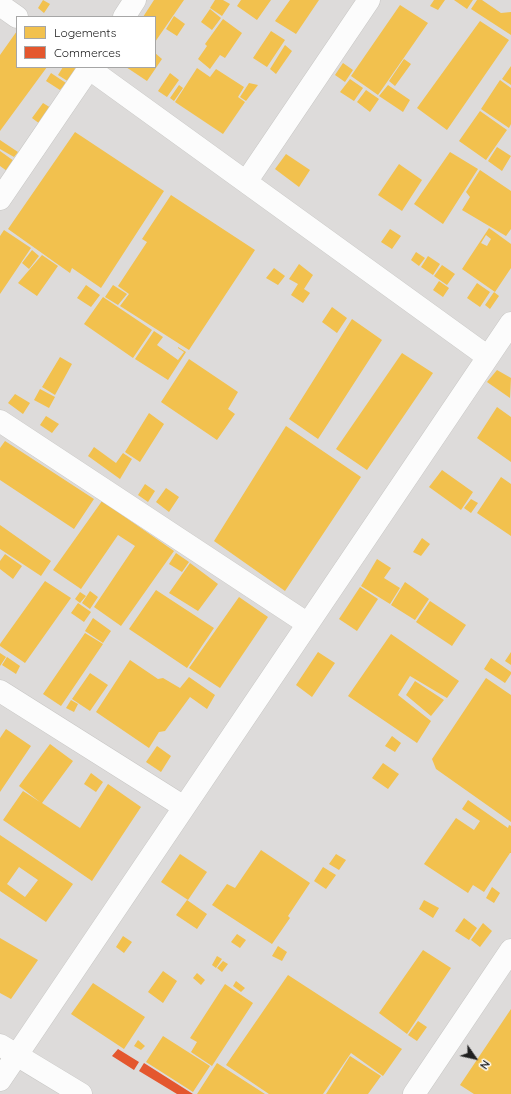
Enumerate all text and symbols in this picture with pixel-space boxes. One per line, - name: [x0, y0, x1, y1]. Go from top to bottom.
- legend: [16, 16, 156, 68]
- text: Logements: [54, 25, 116, 40]
- text: Commerces: [54, 45, 121, 60]
- north arrow: [455, 1038, 495, 1078]
- text: N: [477, 1057, 493, 1072]

